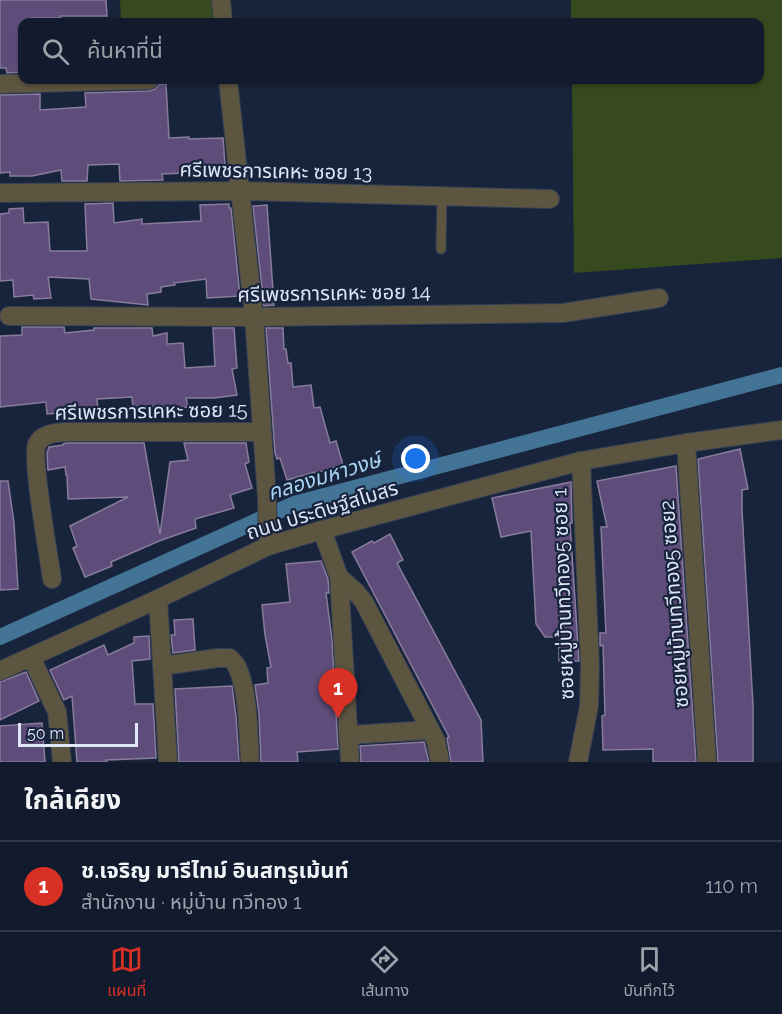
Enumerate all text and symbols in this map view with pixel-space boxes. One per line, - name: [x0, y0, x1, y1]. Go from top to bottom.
- search box: [18, 18, 764, 84]
- icon: search: [39, 35, 72, 68]
- text: ค้นหาที่นี่: [87, 37, 163, 63]
- street label: ศรีเพชรการเคหะ ซอย 13: [179, 157, 373, 185]
- street label: ศรีเพชรการเคหะ ซอย 14: [237, 279, 431, 307]
- street label: ศรีเพชรการเคหะ ซอย 15: [54, 397, 248, 425]
- your location: [401, 444, 430, 473]
- water label: คลองมหาวงษ์: [264, 446, 387, 505]
- street label: ถนน ประดิษฐ์สโมสร: [243, 476, 401, 544]
- street label: ซอยหมู่บ้านทวีทอง5 ซอย 1: [547, 487, 580, 700]
- street label: ซอยหมู่บ้านทวีทอง5 ซอย2: [655, 499, 694, 709]
- pin: 1: [318, 668, 358, 718]
- scale bar: [18, 720, 138, 748]
- text: 50 m: [27, 724, 64, 743]
- text: ใกล้เคียง: [24, 785, 121, 815]
- text: ช.เจริญ มารีไทม์ อินสทรูเม้นท์: [81, 857, 349, 883]
- text: 1: [39, 874, 48, 898]
- text: 110 m: [705, 874, 758, 898]
- text: สำนักงาน · หมู่บ้าน ทวีทอง 1: [81, 890, 302, 914]
- tab: แผนที่: [107, 943, 146, 1003]
- tab: เส้นทาง: [361, 943, 409, 1003]
- tab: บันทึกไว้: [623, 943, 675, 1003]

